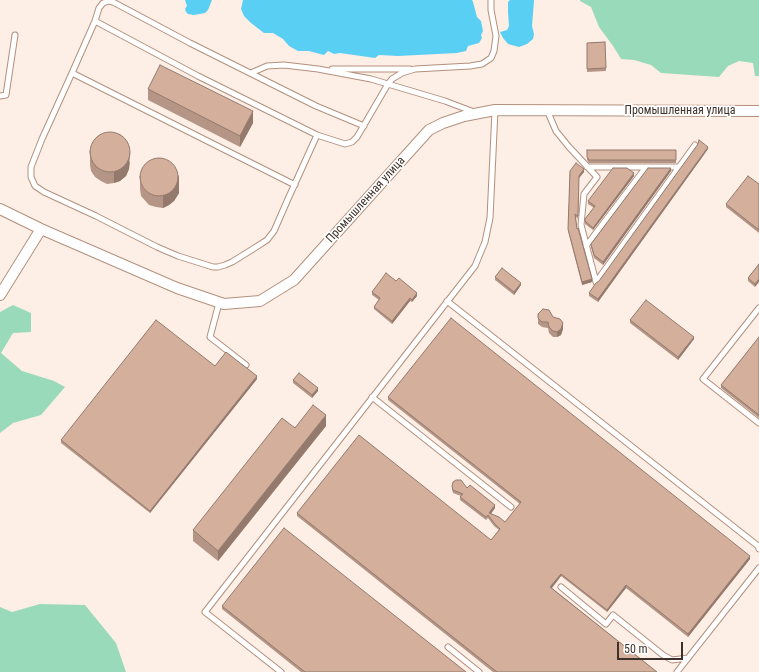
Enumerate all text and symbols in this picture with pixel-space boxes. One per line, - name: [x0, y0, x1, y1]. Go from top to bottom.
- street label: Промышленная улица: [624, 104, 736, 118]
- street label: Промышленная улица: [324, 154, 408, 246]
- scale bar: [619, 634, 685, 660]
- text: 50 m: [624, 642, 648, 656]

